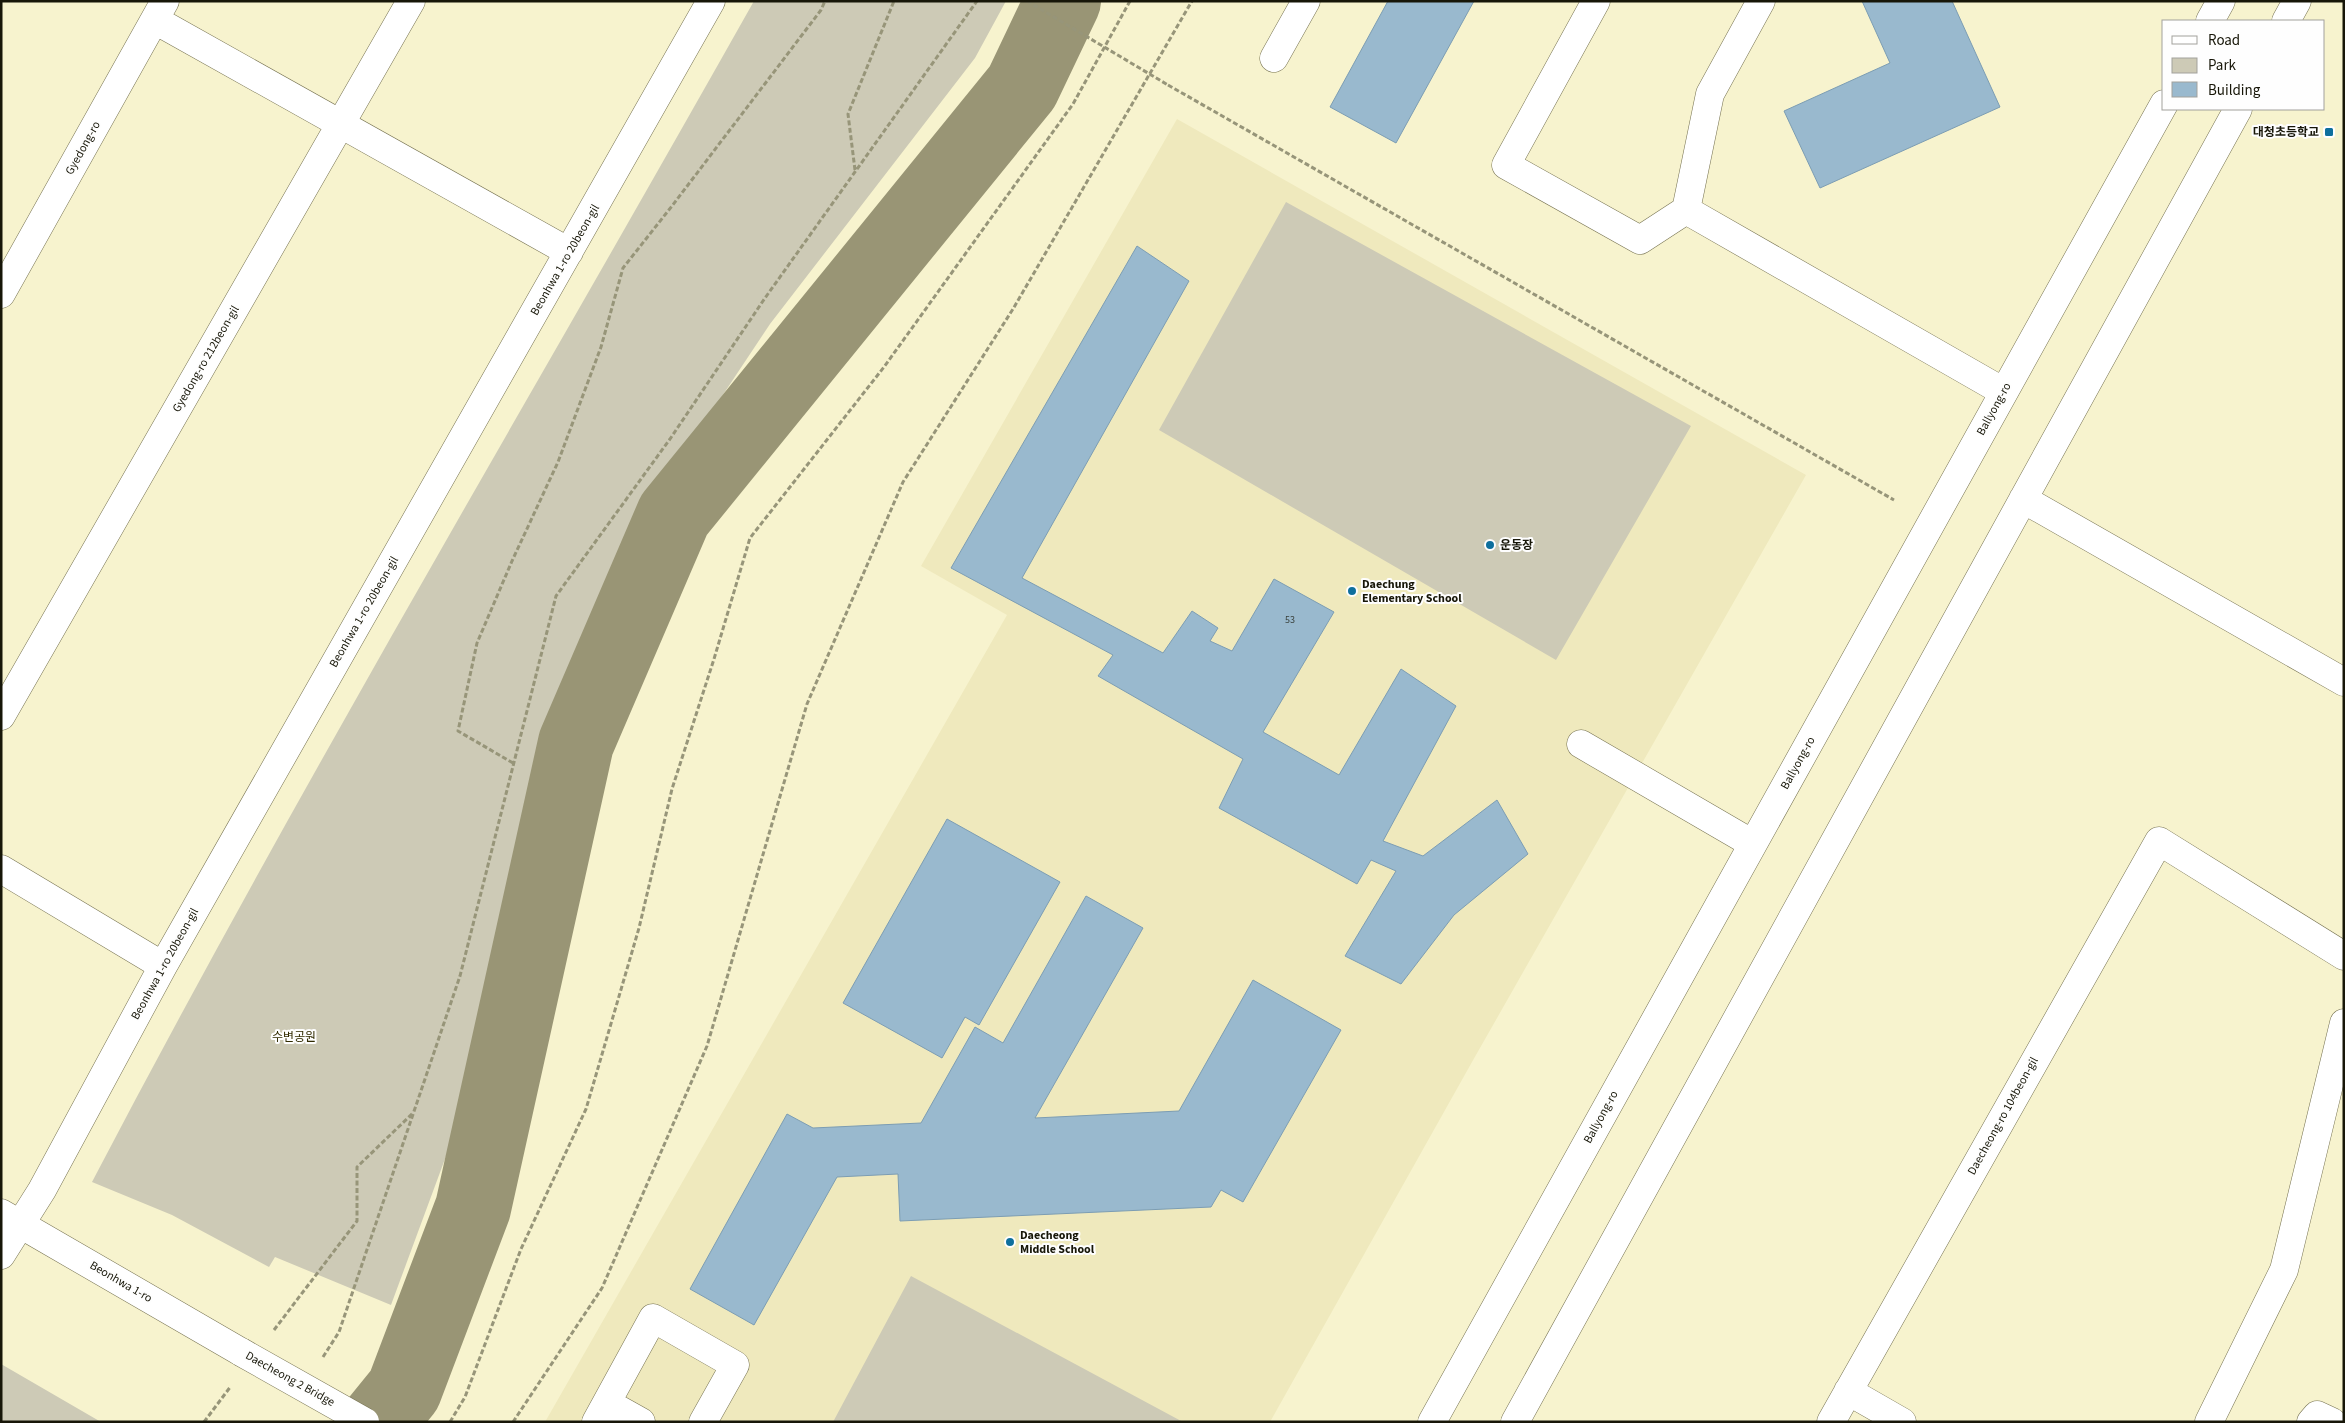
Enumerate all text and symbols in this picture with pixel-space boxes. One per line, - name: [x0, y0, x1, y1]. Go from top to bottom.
- legend: [2162, 20, 2325, 110]
- text: Road: [2208, 30, 2240, 51]
- text: Park: [2208, 55, 2237, 76]
- text: Building: [2208, 80, 2261, 101]
- street label: Gyedong-ro: [61, 118, 105, 178]
- place label: 대청초등학교: [2253, 124, 2319, 141]
- marker: 대청초등학교: [2323, 126, 2335, 138]
- street label: Beonhwa 1-ro 20beon-gil: [526, 201, 604, 319]
- street label: Gyedong-ro 212beon-gil: [168, 302, 244, 416]
- street label: Ballyong-ro: [1972, 379, 2016, 439]
- place label: 운동장: [1500, 537, 1533, 554]
- marker: 운동장: [1484, 539, 1496, 551]
- street label: Beonhwa 1-ro 20beon-gil: [325, 553, 403, 671]
- place label: Daechung Elementary School: [1362, 576, 1462, 607]
- marker: Daechung Elementary School: [1346, 585, 1358, 597]
- house number: 53: [1285, 613, 1295, 627]
- street label: Ballyong-ro: [1776, 733, 1820, 793]
- street label: Beonhwa 1-ro 20beon-gil: [127, 905, 203, 1023]
- park label: 수변공원: [272, 1029, 316, 1046]
- street label: Daecheong-ro 104beon-gil: [1963, 1054, 2043, 1178]
- street label: Ballyong-ro: [1579, 1087, 1623, 1147]
- place label: Daecheong Middle School: [1020, 1227, 1095, 1258]
- marker: Daecheong Middle School: [1004, 1236, 1016, 1248]
- street label: Beonhwa 1-ro: [87, 1257, 155, 1307]
- street label: Daecheong 2 Bridge: [242, 1347, 338, 1411]

